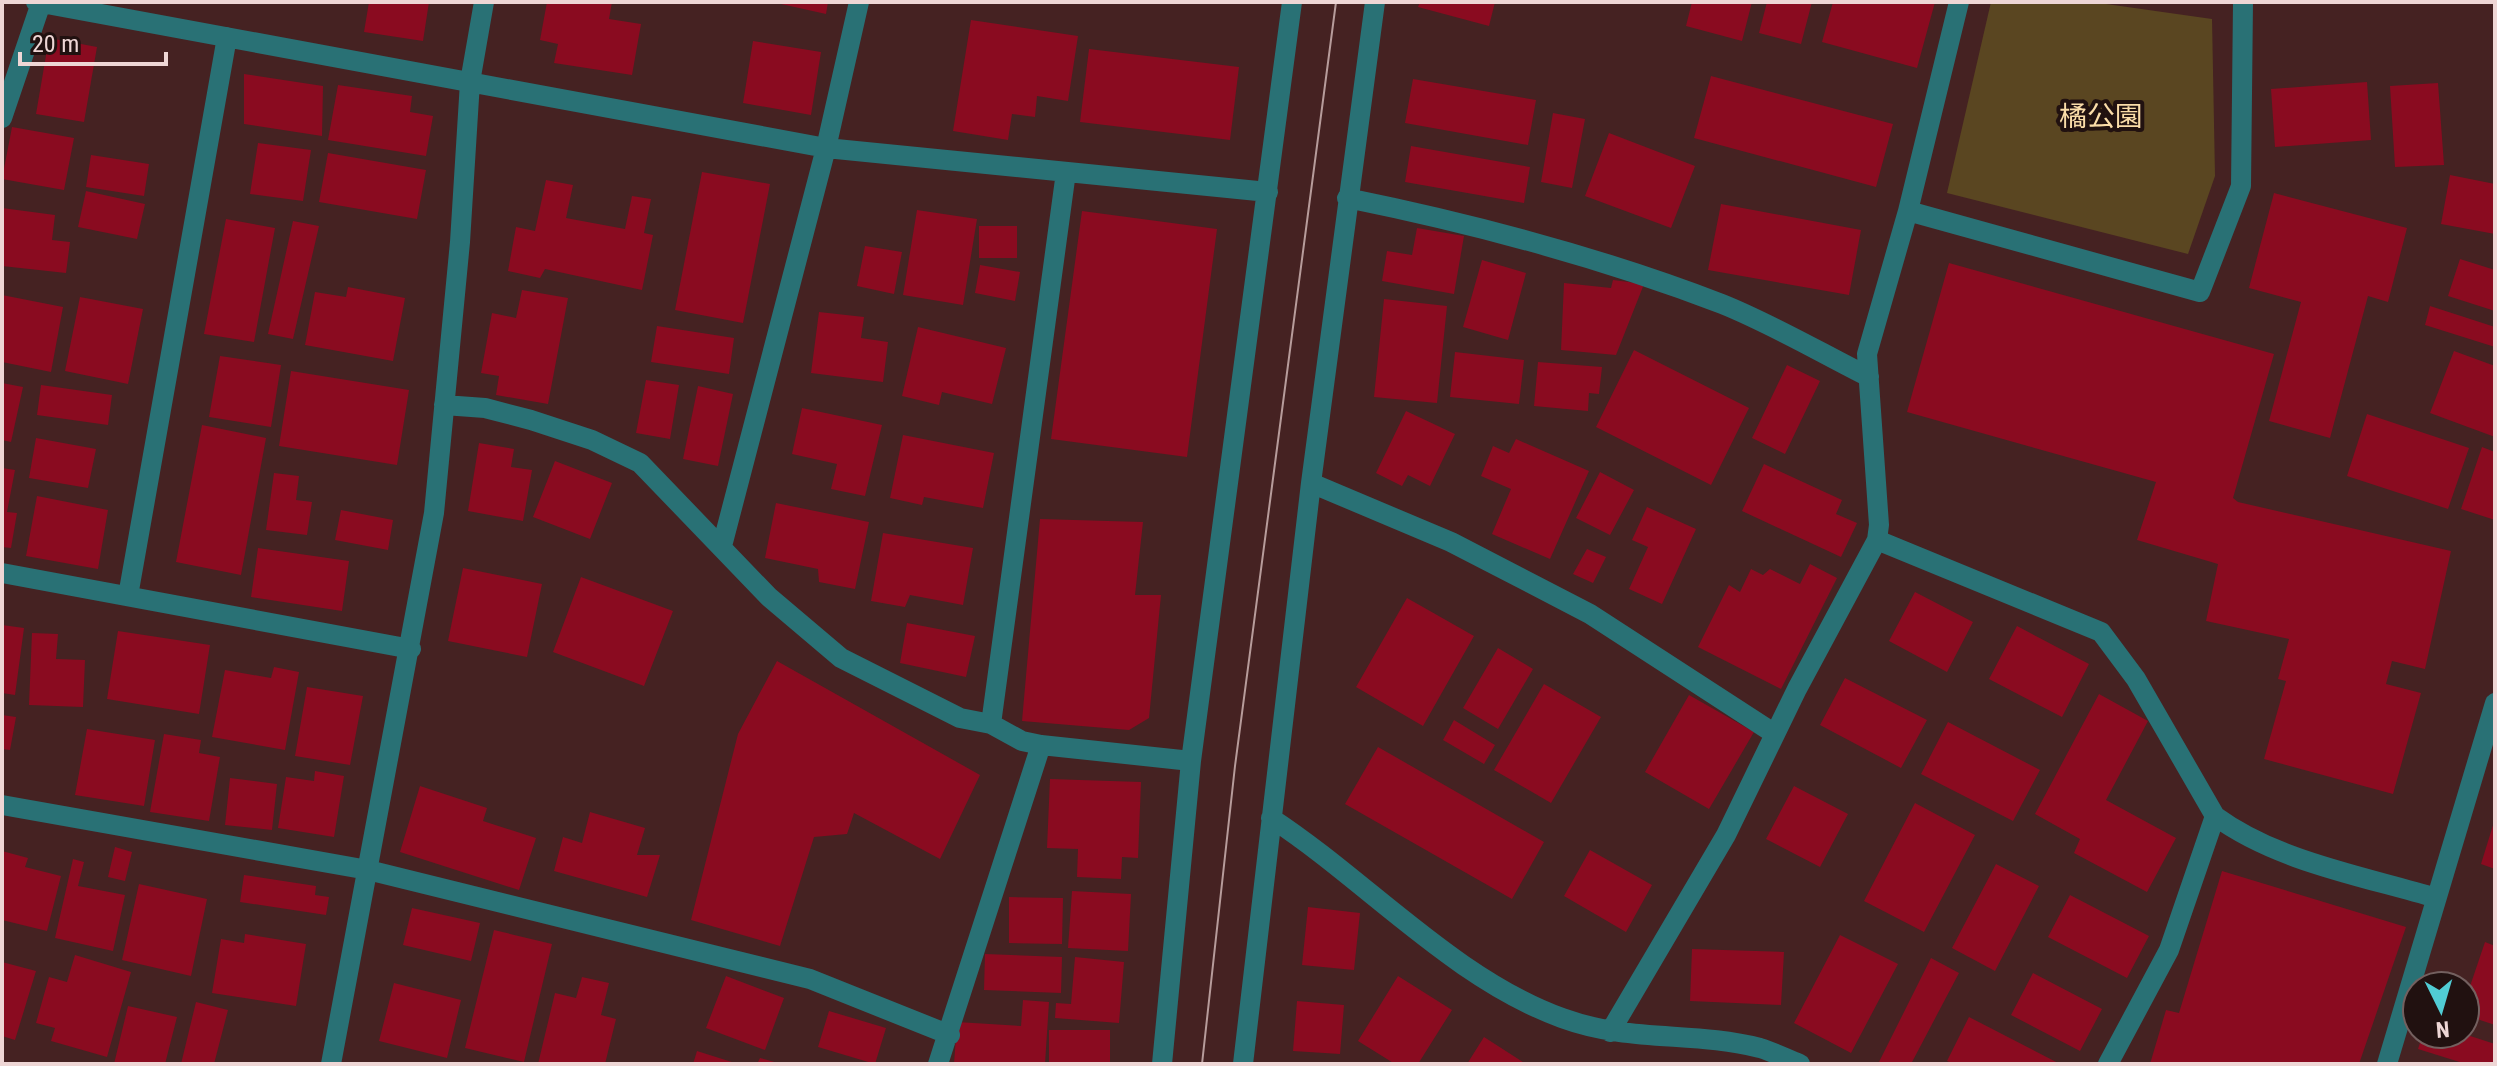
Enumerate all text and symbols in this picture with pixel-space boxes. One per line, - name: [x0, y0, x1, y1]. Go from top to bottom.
- scale bar: [20, 16, 166, 66]
- text: 20 m: [32, 30, 79, 58]
- park label: 橘公園: [2059, 100, 2143, 133]
- north arrow: [2401, 970, 2481, 1050]
- text: N: [2435, 1016, 2451, 1042]

